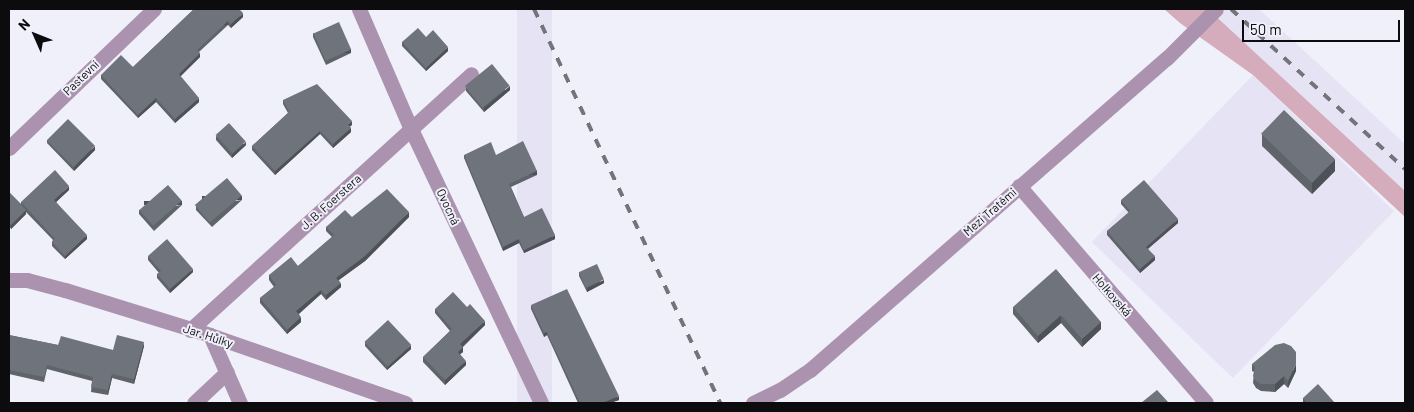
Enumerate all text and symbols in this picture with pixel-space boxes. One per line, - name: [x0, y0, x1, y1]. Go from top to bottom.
- north arrow: [10, 10, 60, 60]
- scale bar: [1244, 10, 1402, 42]
- text: N: [15, 15, 33, 33]
- text: 50 m: [1250, 20, 1282, 38]
- street label: Pastevní: [60, 58, 102, 98]
- street label: J. B. Foerstera: [298, 171, 364, 233]
- street label: Mezi Tratěmi: [960, 185, 1020, 239]
- street label: Ovocná: [433, 187, 463, 227]
- street label: Holkovská: [1089, 271, 1135, 319]
- street label: Jar. Hůlky: [181, 321, 235, 351]

